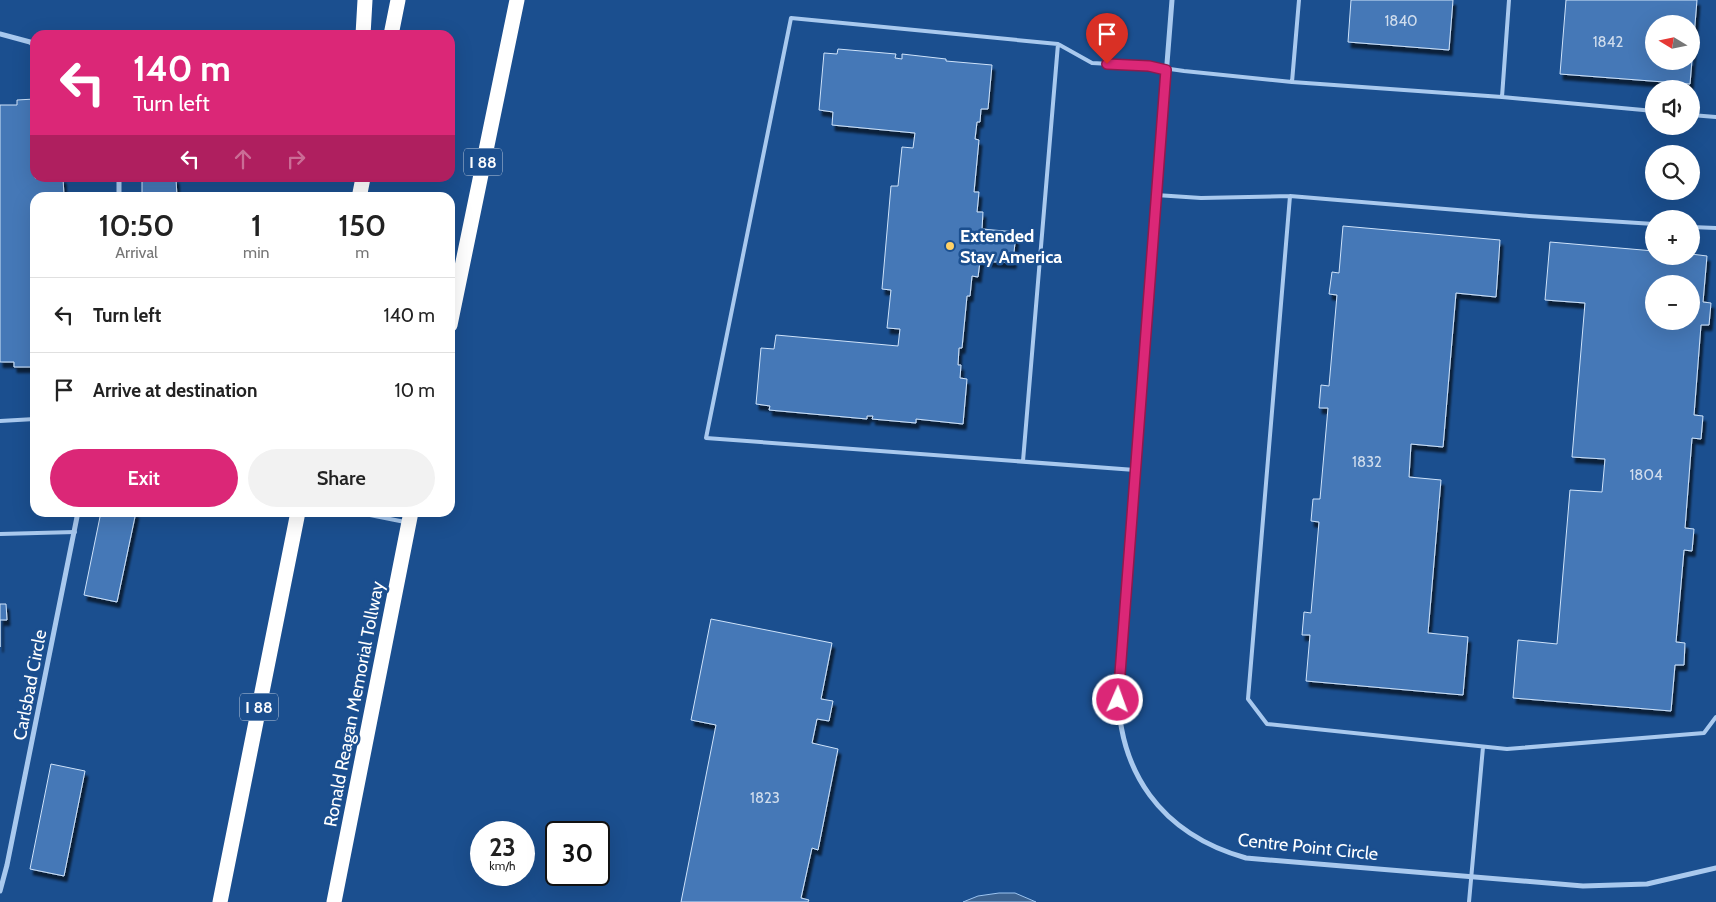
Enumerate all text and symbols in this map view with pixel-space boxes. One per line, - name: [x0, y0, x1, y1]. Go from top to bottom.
- house number: 1840: [1384, 12, 1418, 30]
- pin: [1086, 13, 1128, 64]
- north arrow: [1645, 15, 1700, 70]
- map controls: [1645, 15, 1700, 330]
- icon: arrive: [1093, 20, 1121, 48]
- house number: 1842: [1593, 33, 1623, 51]
- text: 140 m: [133, 47, 231, 90]
- icon: left: [50, 50, 115, 115]
- button: sound: [1645, 80, 1700, 135]
- text: Turn left: [133, 90, 210, 117]
- icon: left: [176, 145, 204, 173]
- icon: ahead: [229, 145, 257, 173]
- icon: right: [282, 145, 310, 173]
- button: search: [1645, 145, 1700, 200]
- road number: I 88: [464, 148, 502, 176]
- text: 10:50: [99, 207, 174, 244]
- text: 1: [251, 207, 262, 244]
- text: 150: [338, 207, 386, 244]
- button: +: [1645, 210, 1700, 265]
- place label: Extended Stay America: [960, 225, 1062, 268]
- marker: Extended Stay America: [944, 240, 956, 252]
- text: Arrival: [115, 243, 158, 262]
- text: min: [243, 243, 269, 262]
- text: m: [355, 243, 369, 262]
- button: −: [1645, 275, 1700, 330]
- icon: left: [50, 301, 78, 329]
- text: Turn left: [93, 304, 161, 327]
- text: 140 m: [384, 304, 435, 327]
- icon: arrive: [50, 376, 78, 404]
- text: Arrive at destination: [93, 379, 257, 402]
- text: 10 m: [395, 379, 435, 402]
- button: Exit: [50, 449, 238, 507]
- button: Share: [248, 449, 435, 507]
- house number: 1832: [1352, 453, 1382, 471]
- house number: 1804: [1629, 466, 1663, 484]
- street label: Ronald Reagan Memorial Tollway: [319, 579, 389, 829]
- street label: Carlsbad Circle: [8, 628, 52, 742]
- position arrow: [1091, 673, 1143, 725]
- road number: I 88: [240, 694, 278, 720]
- house number: 1823: [750, 789, 780, 807]
- speed limit sign: 30: [545, 821, 610, 886]
- street label: Centre Point Circle: [1237, 829, 1379, 865]
- text: 23: [489, 832, 516, 862]
- text: km/h: [489, 858, 516, 873]

